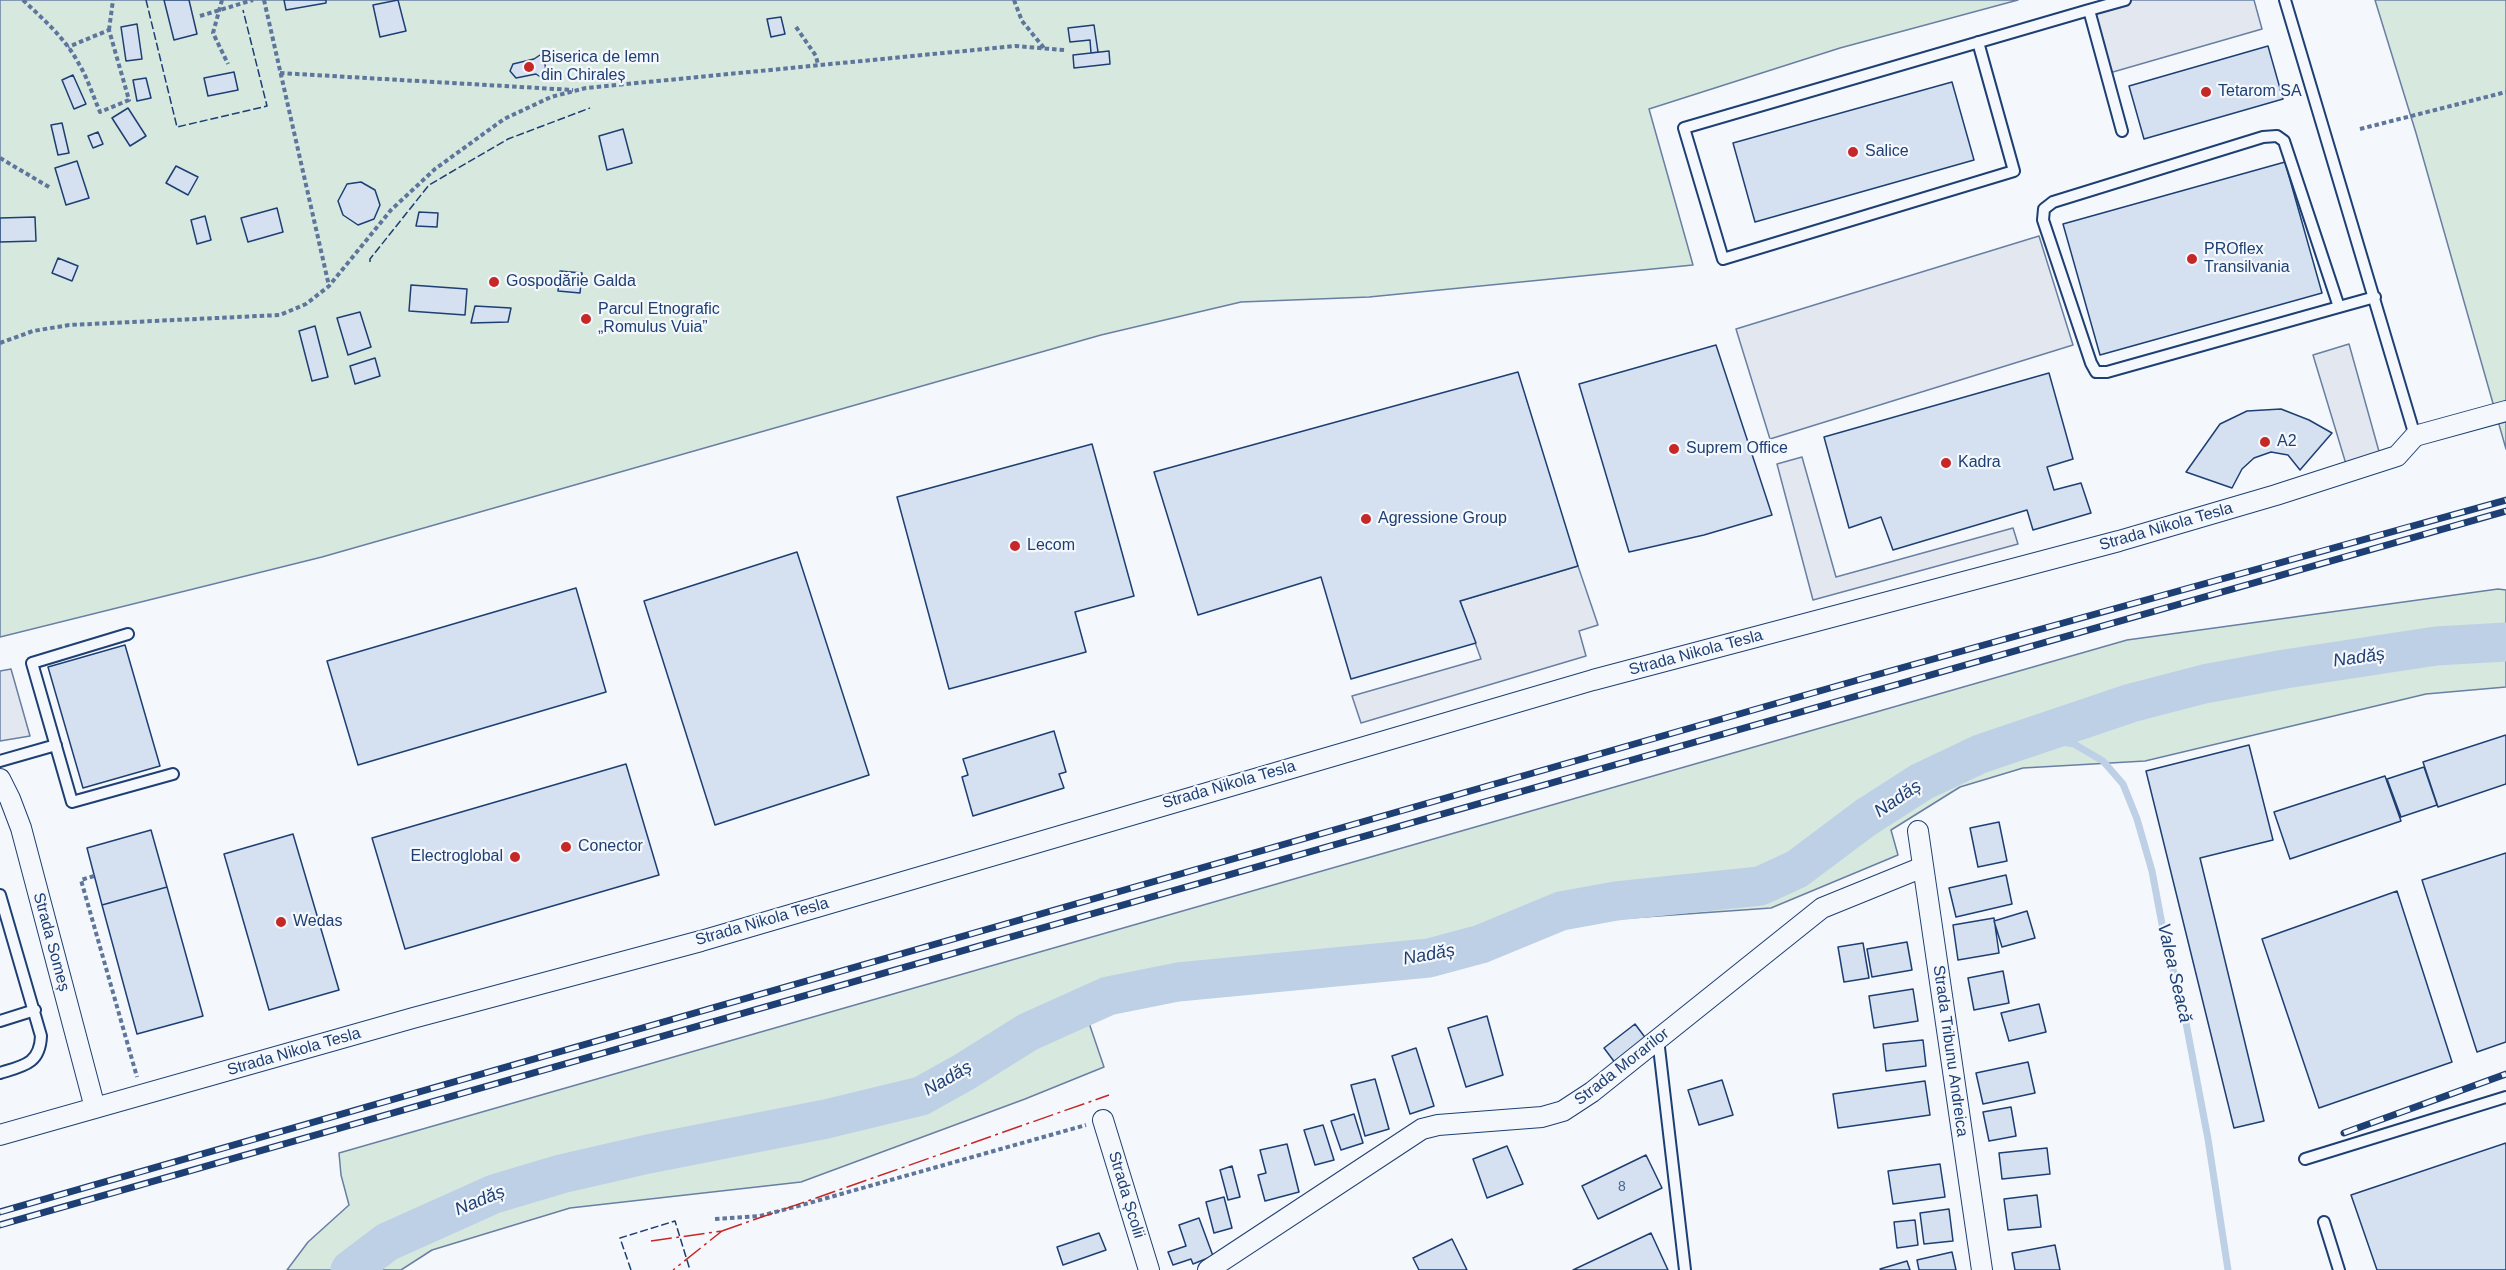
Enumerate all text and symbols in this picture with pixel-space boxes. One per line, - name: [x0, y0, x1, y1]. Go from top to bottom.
- place label: Biserica de lemn din Chiraleș: [541, 48, 659, 86]
- marker: Biserica de lemn din Chiraleș: [522, 60, 536, 74]
- place label: Tetarom SA: [2218, 82, 2302, 102]
- marker: Tetarom SA: [2199, 85, 2213, 99]
- place label: Salice: [1865, 142, 1909, 162]
- marker: Salice: [1846, 145, 1860, 159]
- place label: PROflex Transilvania: [2204, 240, 2290, 278]
- marker: PROflex Transilvania: [2185, 252, 2199, 266]
- place label: Gospodărie Galda: [506, 272, 636, 292]
- marker: Gospodărie Galda: [487, 275, 501, 289]
- place label: Parcul Etnografic „Romulus Vuia”: [598, 300, 720, 338]
- marker: Parcul Etnografic „Romulus Vuia”: [579, 312, 593, 326]
- place label: A2: [2277, 432, 2297, 452]
- marker: A2: [2258, 435, 2272, 449]
- place label: Suprem Office: [1686, 439, 1788, 459]
- marker: Suprem Office: [1667, 442, 1681, 456]
- place label: Kadra: [1958, 453, 2001, 473]
- marker: Kadra: [1939, 456, 1953, 470]
- street label: Strada Nikola Tesla: [2097, 499, 2235, 555]
- place label: Agressione Group: [1378, 509, 1507, 529]
- marker: Agressione Group: [1359, 512, 1373, 526]
- place label: Lecom: [1027, 536, 1075, 556]
- marker: Lecom: [1008, 539, 1022, 553]
- street label: Strada Nikola Tesla: [1627, 626, 1765, 680]
- water label: Nadăș: [2332, 644, 2386, 672]
- street label: Strada Nikola Tesla: [1160, 757, 1298, 813]
- water label: Nadăș: [1870, 775, 1926, 823]
- place label: Conector: [578, 837, 643, 857]
- marker: Conector: [559, 840, 573, 854]
- place label: Electroglobal: [410, 847, 503, 867]
- marker: Electroglobal: [508, 850, 522, 864]
- street label: Strada Someș: [29, 891, 73, 993]
- street label: Strada Nikola Tesla: [693, 894, 831, 950]
- place label: Wedas: [293, 912, 343, 932]
- marker: Wedas: [274, 915, 288, 929]
- water label: Valea Seacă: [2152, 921, 2196, 1025]
- water label: Nadăș: [1402, 940, 1456, 970]
- street label: Strada Tribunu Andreica: [1928, 964, 1972, 1138]
- street label: Strada Nikola Tesla: [225, 1024, 363, 1080]
- street label: Strada Morarilor: [1571, 1024, 1673, 1110]
- water label: Nadăș: [920, 1057, 976, 1101]
- street label: Strada Școlii: [1104, 1149, 1148, 1241]
- house number: 8: [1618, 1179, 1626, 1195]
- water label: Nadăș: [452, 1181, 508, 1221]

